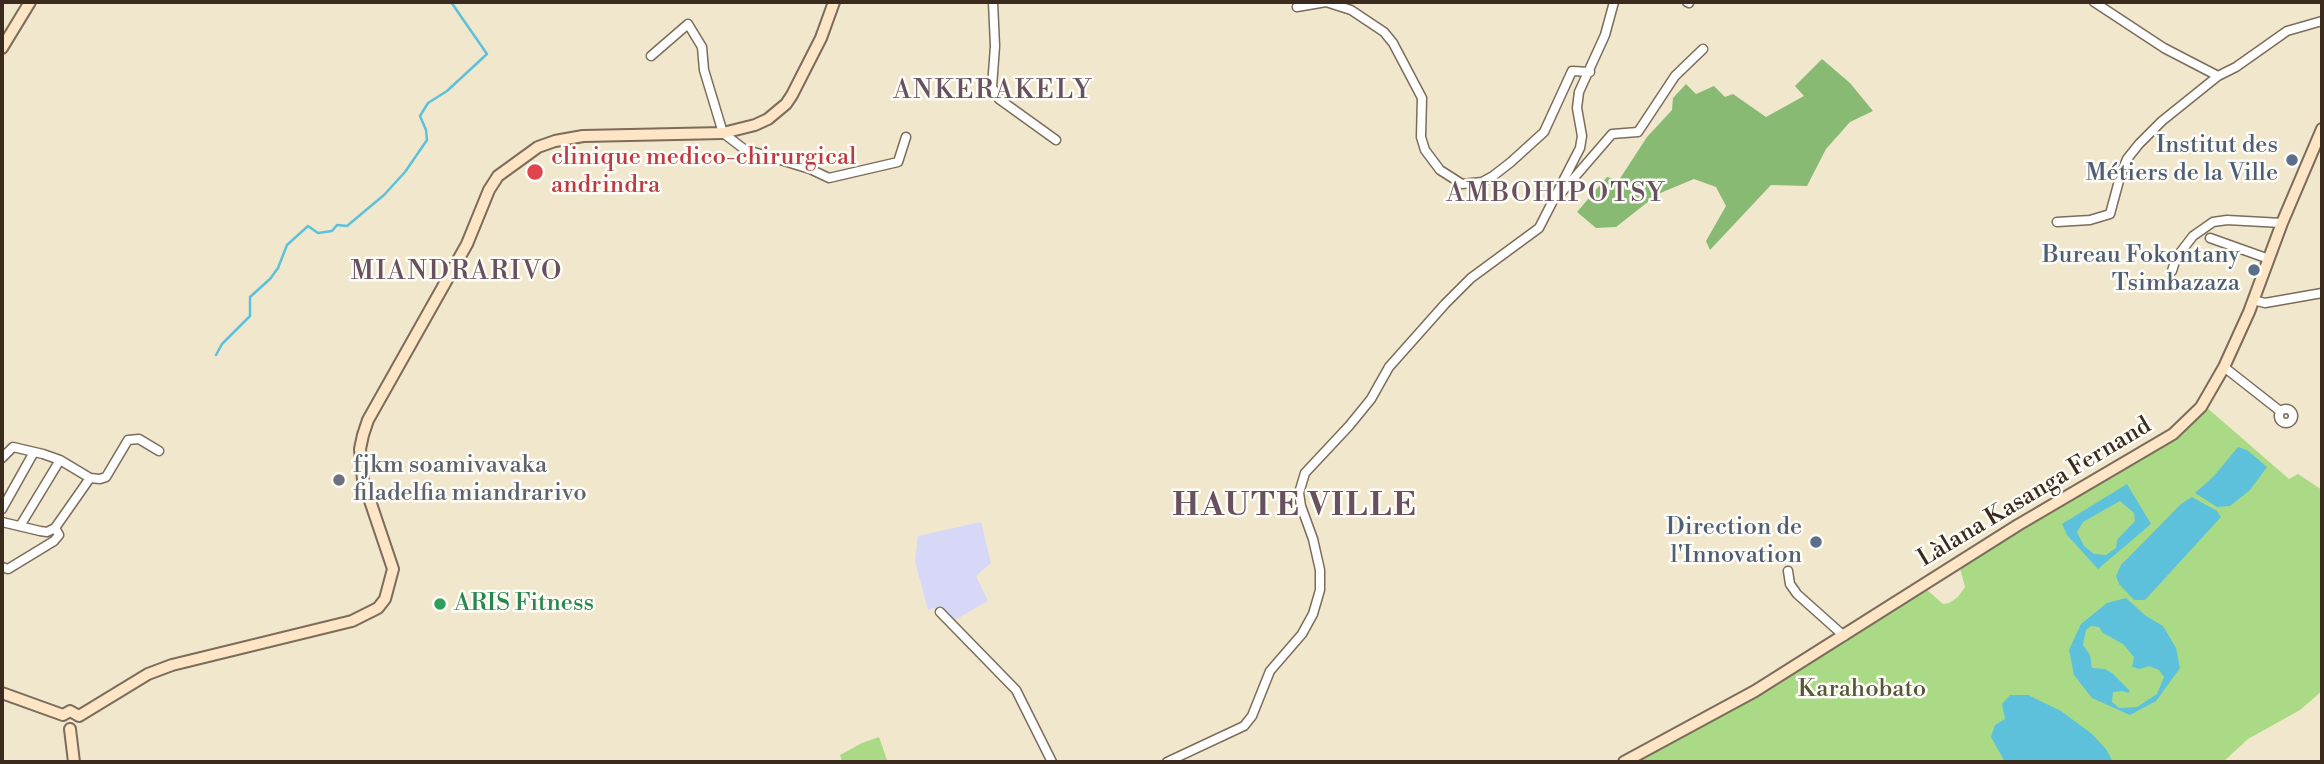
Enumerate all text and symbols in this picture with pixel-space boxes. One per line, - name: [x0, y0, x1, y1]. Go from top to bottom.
- district label: ANKERAKELY: [895, 76, 1091, 108]
- place label: Institut des Métiers de la Ville: [2085, 132, 2278, 188]
- place label: clinique medico-chirurgical andrindra: [551, 144, 856, 200]
- marker: Institut des Métiers de la Ville: [2284, 152, 2300, 168]
- marker: clinique medico-chirurgical andrindra: [525, 162, 545, 182]
- district label: AMBOHIPOTSY: [1448, 179, 1664, 211]
- place label: Bureau Fokontany Tsimbazaza: [2042, 242, 2240, 298]
- district label: MIANDRARIVO: [352, 257, 562, 289]
- marker: Bureau Fokontany Tsimbazaza: [2246, 262, 2262, 278]
- street label: Làlana Kasanga Fernand: [1913, 412, 2157, 574]
- place label: fjkm soamivavaka filadelfia miandrarivo: [353, 452, 587, 508]
- marker: fjkm soamivavaka filadelfia miandrarivo: [331, 472, 347, 488]
- district label: HAUTE VILLE: [1174, 488, 1416, 526]
- place label: Direction de l'Innovation: [1666, 514, 1802, 570]
- marker: Direction de l'Innovation: [1808, 534, 1824, 550]
- place label: ARIS Fitness: [454, 590, 594, 618]
- marker: ARIS Fitness: [432, 596, 448, 612]
- park label: Karahobato: [1798, 676, 1926, 704]

